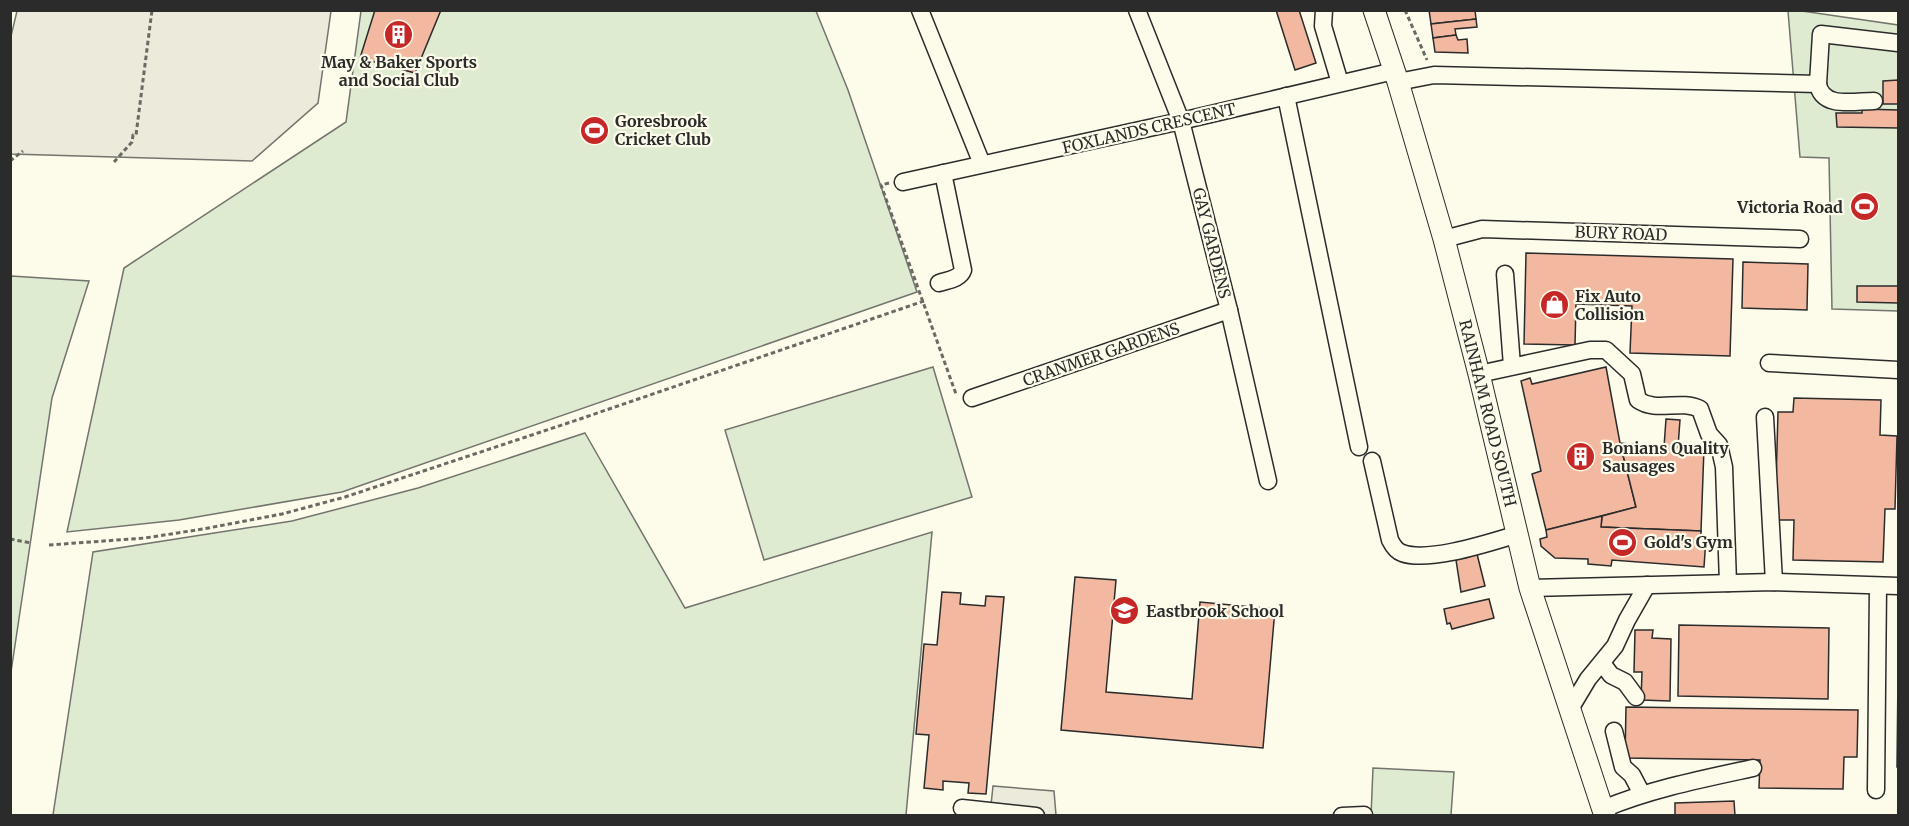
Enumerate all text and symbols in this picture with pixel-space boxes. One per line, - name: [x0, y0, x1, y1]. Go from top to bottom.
- building icon: May & Baker Sports and Social Club: [383, 18, 415, 50]
- place label: May & Baker Sports and Social Club: [321, 52, 477, 90]
- street label: FOXLANDS CRESCENT: [1060, 98, 1238, 158]
- place label: Goresbrook Cricket Club: [615, 111, 711, 149]
- sports icon: Goresbrook Cricket Club: [578, 114, 610, 146]
- street label: GAY GARDENS: [1189, 186, 1235, 300]
- sports icon: Victoria Road: [1848, 191, 1880, 223]
- place label: Victoria Road: [1736, 197, 1843, 217]
- street label: BURY ROAD: [1574, 221, 1668, 245]
- place label: Fix Auto Collision: [1575, 286, 1645, 324]
- shop icon: Fix Auto Collision: [1538, 289, 1570, 321]
- street label: RAINHAM ROAD SOUTH: [1455, 317, 1521, 509]
- street label: CRANMER GARDENS: [1020, 318, 1182, 390]
- place label: Bonians Quality Sausages: [1602, 438, 1729, 476]
- building icon: Bonians Quality Sausages: [1565, 441, 1597, 473]
- sports icon: Gold's Gym: [1607, 526, 1639, 558]
- place label: Gold's Gym: [1644, 532, 1733, 552]
- school or university icon: Eastbrook School: [1109, 595, 1141, 627]
- place label: Eastbrook School: [1146, 601, 1284, 621]

